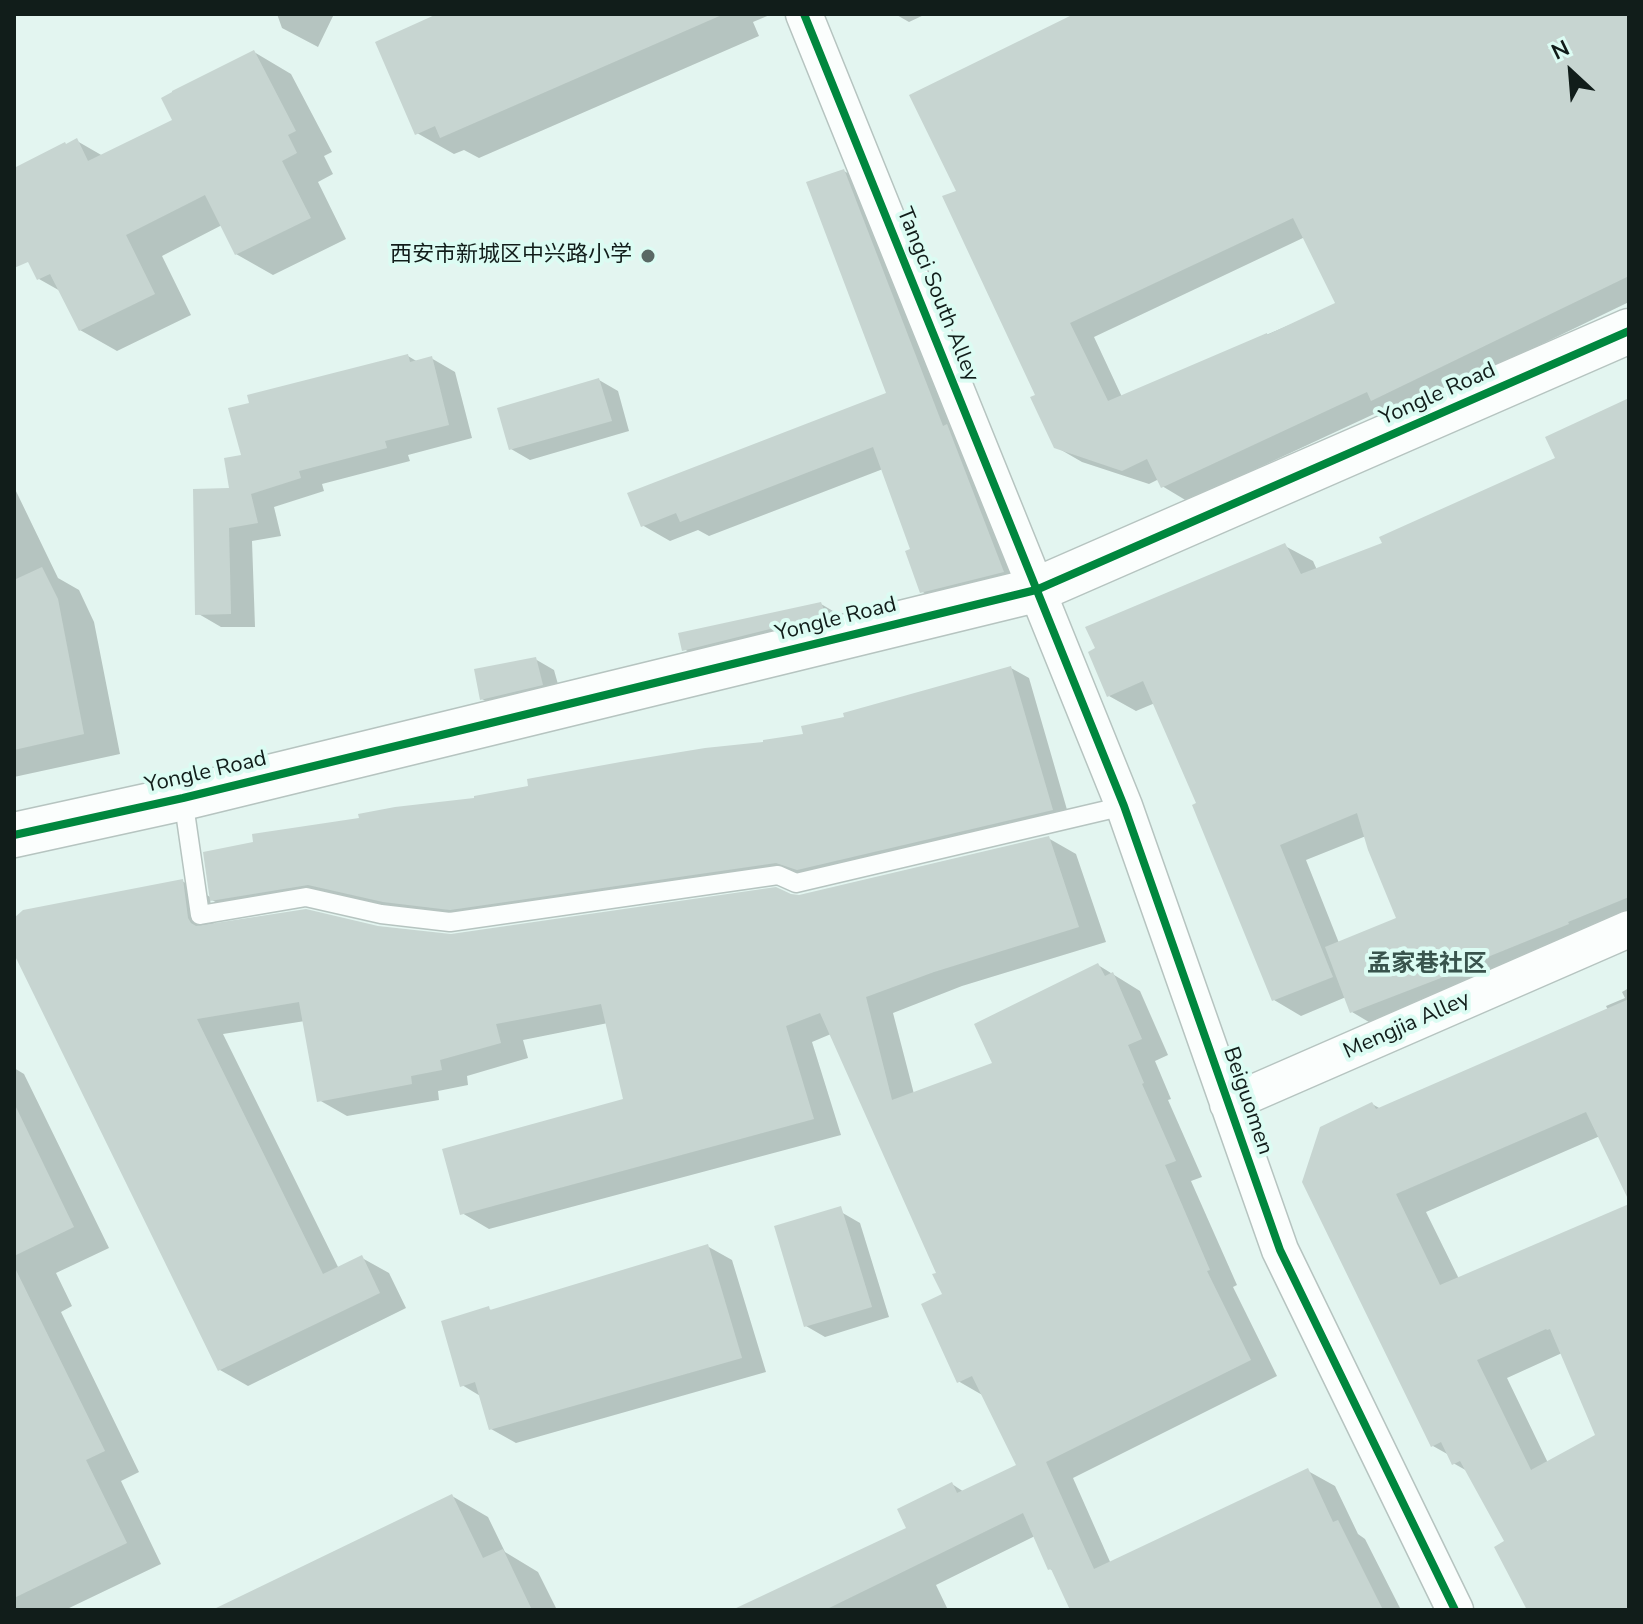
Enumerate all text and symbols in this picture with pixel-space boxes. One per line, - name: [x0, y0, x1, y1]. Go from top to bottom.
- north arrow: [1531, 32, 1611, 112]
- text: N: [1547, 33, 1574, 68]
- street label: Tangci South Alley: [890, 204, 984, 386]
- place label: 西安市新城区中兴路小学: [390, 243, 632, 269]
- marker: 西安市新城区中兴路小学: [639, 247, 657, 265]
- street label: Yongle Road: [1376, 358, 1500, 432]
- street label: Yongle Road: [773, 592, 899, 648]
- street label: Yongle Road: [143, 746, 269, 800]
- district label: 孟家巷社区: [1367, 951, 1487, 979]
- street label: Mengjia Alley: [1340, 986, 1474, 1066]
- street label: Beiguomen: [1216, 1044, 1278, 1158]

